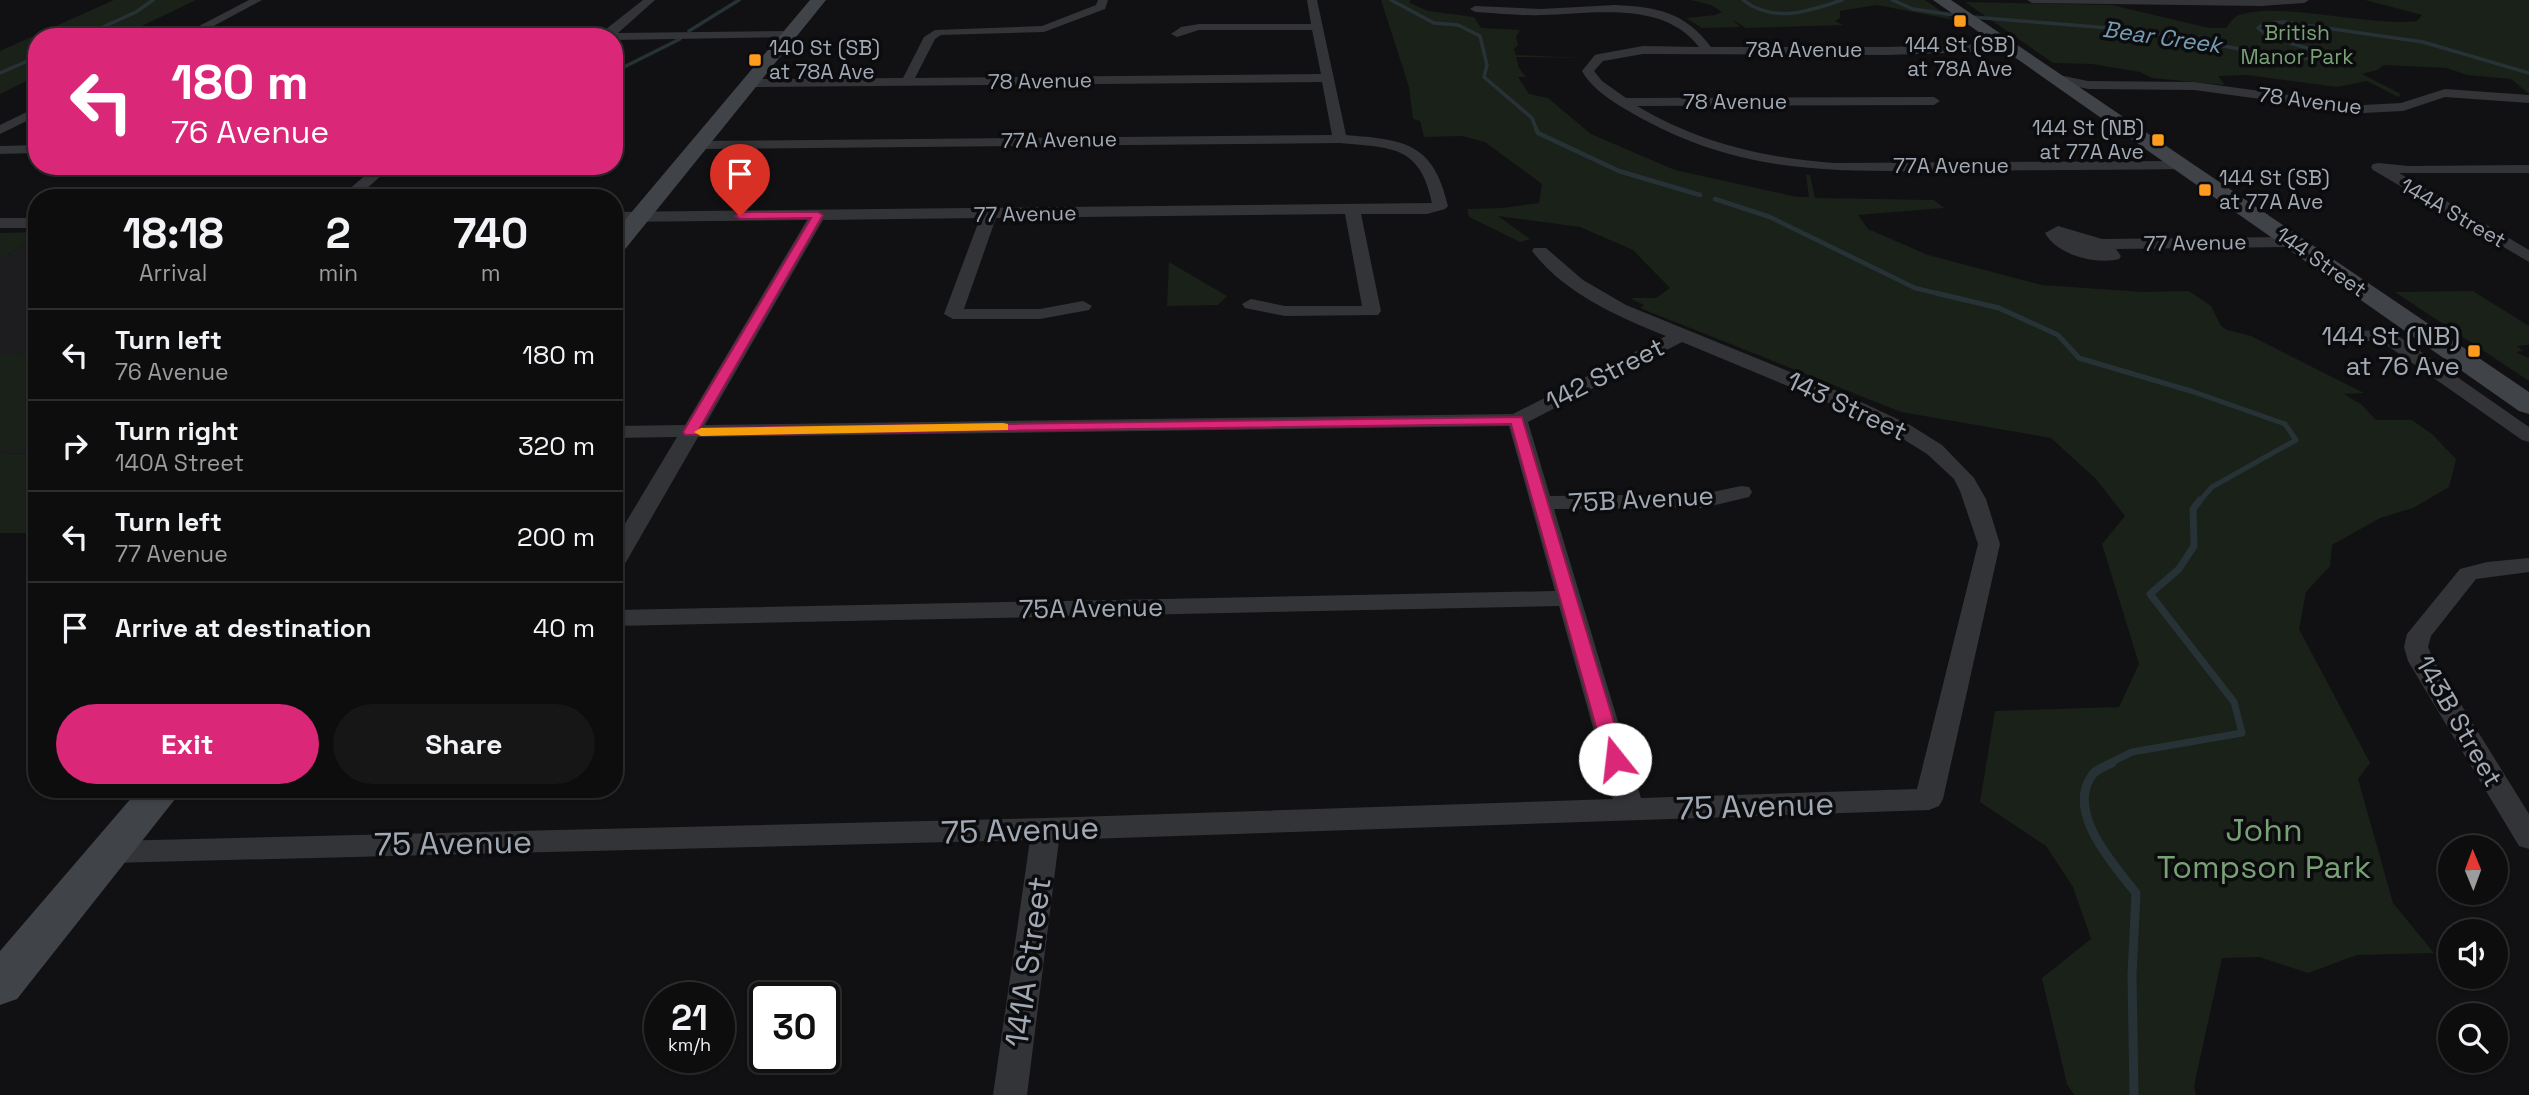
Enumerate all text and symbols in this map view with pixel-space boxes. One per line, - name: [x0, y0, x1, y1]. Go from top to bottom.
- marker: 144 St (SB) at 78A Ave: [1952, 13, 1968, 29]
- water label: Bear Creek: [2101, 14, 2226, 61]
- park label: British Manor Park: [2240, 19, 2354, 70]
- place label: 144 St (SB) at 78A Ave: [1905, 31, 2015, 82]
- place label: 140 St (SB) at 78A Ave: [769, 34, 880, 85]
- street label: 78A Avenue: [1745, 36, 1863, 63]
- text: 180 m: [171, 51, 309, 113]
- marker: 140 St (SB) at 78A Ave: [747, 52, 763, 68]
- icon: left: [56, 56, 147, 147]
- street label: 78 Avenue: [988, 66, 1092, 95]
- street label: 78 Avenue: [2257, 81, 2363, 120]
- street label: 78 Avenue: [1683, 88, 1787, 115]
- text: 76 Avenue: [171, 112, 329, 152]
- place label: 144 St (NB) at 77A Ave: [2032, 114, 2144, 165]
- street label: 77A Avenue: [1001, 125, 1117, 154]
- marker: 144 St (NB) at 77A Ave: [2150, 132, 2166, 148]
- pin: [710, 144, 770, 216]
- street label: 77A Avenue: [1893, 152, 2009, 179]
- icon: arrive: [721, 155, 759, 193]
- place label: 144 St (SB) at 77A Ave: [2219, 164, 2330, 215]
- street label: 144A Street: [2396, 171, 2511, 254]
- marker: 144 St (SB) at 77A Ave: [2197, 182, 2213, 198]
- street label: 77 Avenue: [973, 199, 1077, 228]
- text: 18:18: [123, 207, 224, 260]
- text: 2: [326, 207, 351, 260]
- text: 740: [453, 207, 528, 260]
- street label: 144 Street: [2271, 221, 2372, 303]
- street label: 77 Avenue: [2143, 228, 2247, 257]
- text: Arrival: [139, 258, 207, 288]
- text: min: [319, 258, 358, 288]
- text: m: [481, 258, 500, 288]
- place label: 144 St (NB) at 76 Ave: [2321, 319, 2460, 383]
- text: Turn left: [115, 323, 222, 357]
- street label: 142 Street: [1540, 330, 1670, 418]
- icon: left: [56, 336, 94, 374]
- text: 180 m: [522, 338, 595, 372]
- marker: 144 St (NB) at 76 Ave: [2466, 343, 2482, 359]
- text: 76 Avenue: [115, 357, 229, 387]
- street label: 143 Street: [1781, 363, 1913, 449]
- text: Turn right: [115, 414, 239, 448]
- icon: right: [56, 427, 94, 465]
- text: 320 m: [518, 429, 595, 463]
- text: 140A Street: [115, 448, 244, 478]
- street label: 75B Avenue: [1567, 478, 1715, 520]
- text: Turn left: [115, 505, 222, 539]
- icon: left: [56, 518, 94, 556]
- text: 200 m: [517, 520, 595, 554]
- text: 77 Avenue: [115, 539, 228, 569]
- street label: 75A Avenue: [1018, 590, 1164, 626]
- icon: arrive: [56, 609, 94, 647]
- text: Arrive at destination: [115, 611, 372, 645]
- text: 40 m: [533, 611, 595, 645]
- street label: 143B Street: [2408, 649, 2510, 793]
- button: Exit: [56, 704, 319, 784]
- button: Share: [333, 704, 595, 784]
- position arrow: [1578, 722, 1652, 796]
- street label: 75 Avenue: [1675, 783, 1835, 829]
- street label: 75 Avenue: [940, 807, 1100, 853]
- park label: John Tompson Park: [2157, 810, 2371, 887]
- street label: 75 Avenue: [374, 822, 532, 864]
- north arrow: [2438, 835, 2508, 905]
- map controls: [2438, 835, 2508, 1073]
- street label: 141A Street: [996, 874, 1060, 1050]
- button: sound: [2438, 919, 2508, 989]
- speed limit sign: 30: [749, 982, 840, 1073]
- text: 21: [671, 996, 708, 1040]
- button: search: [2438, 1003, 2508, 1073]
- text: km/h: [668, 1033, 711, 1056]

